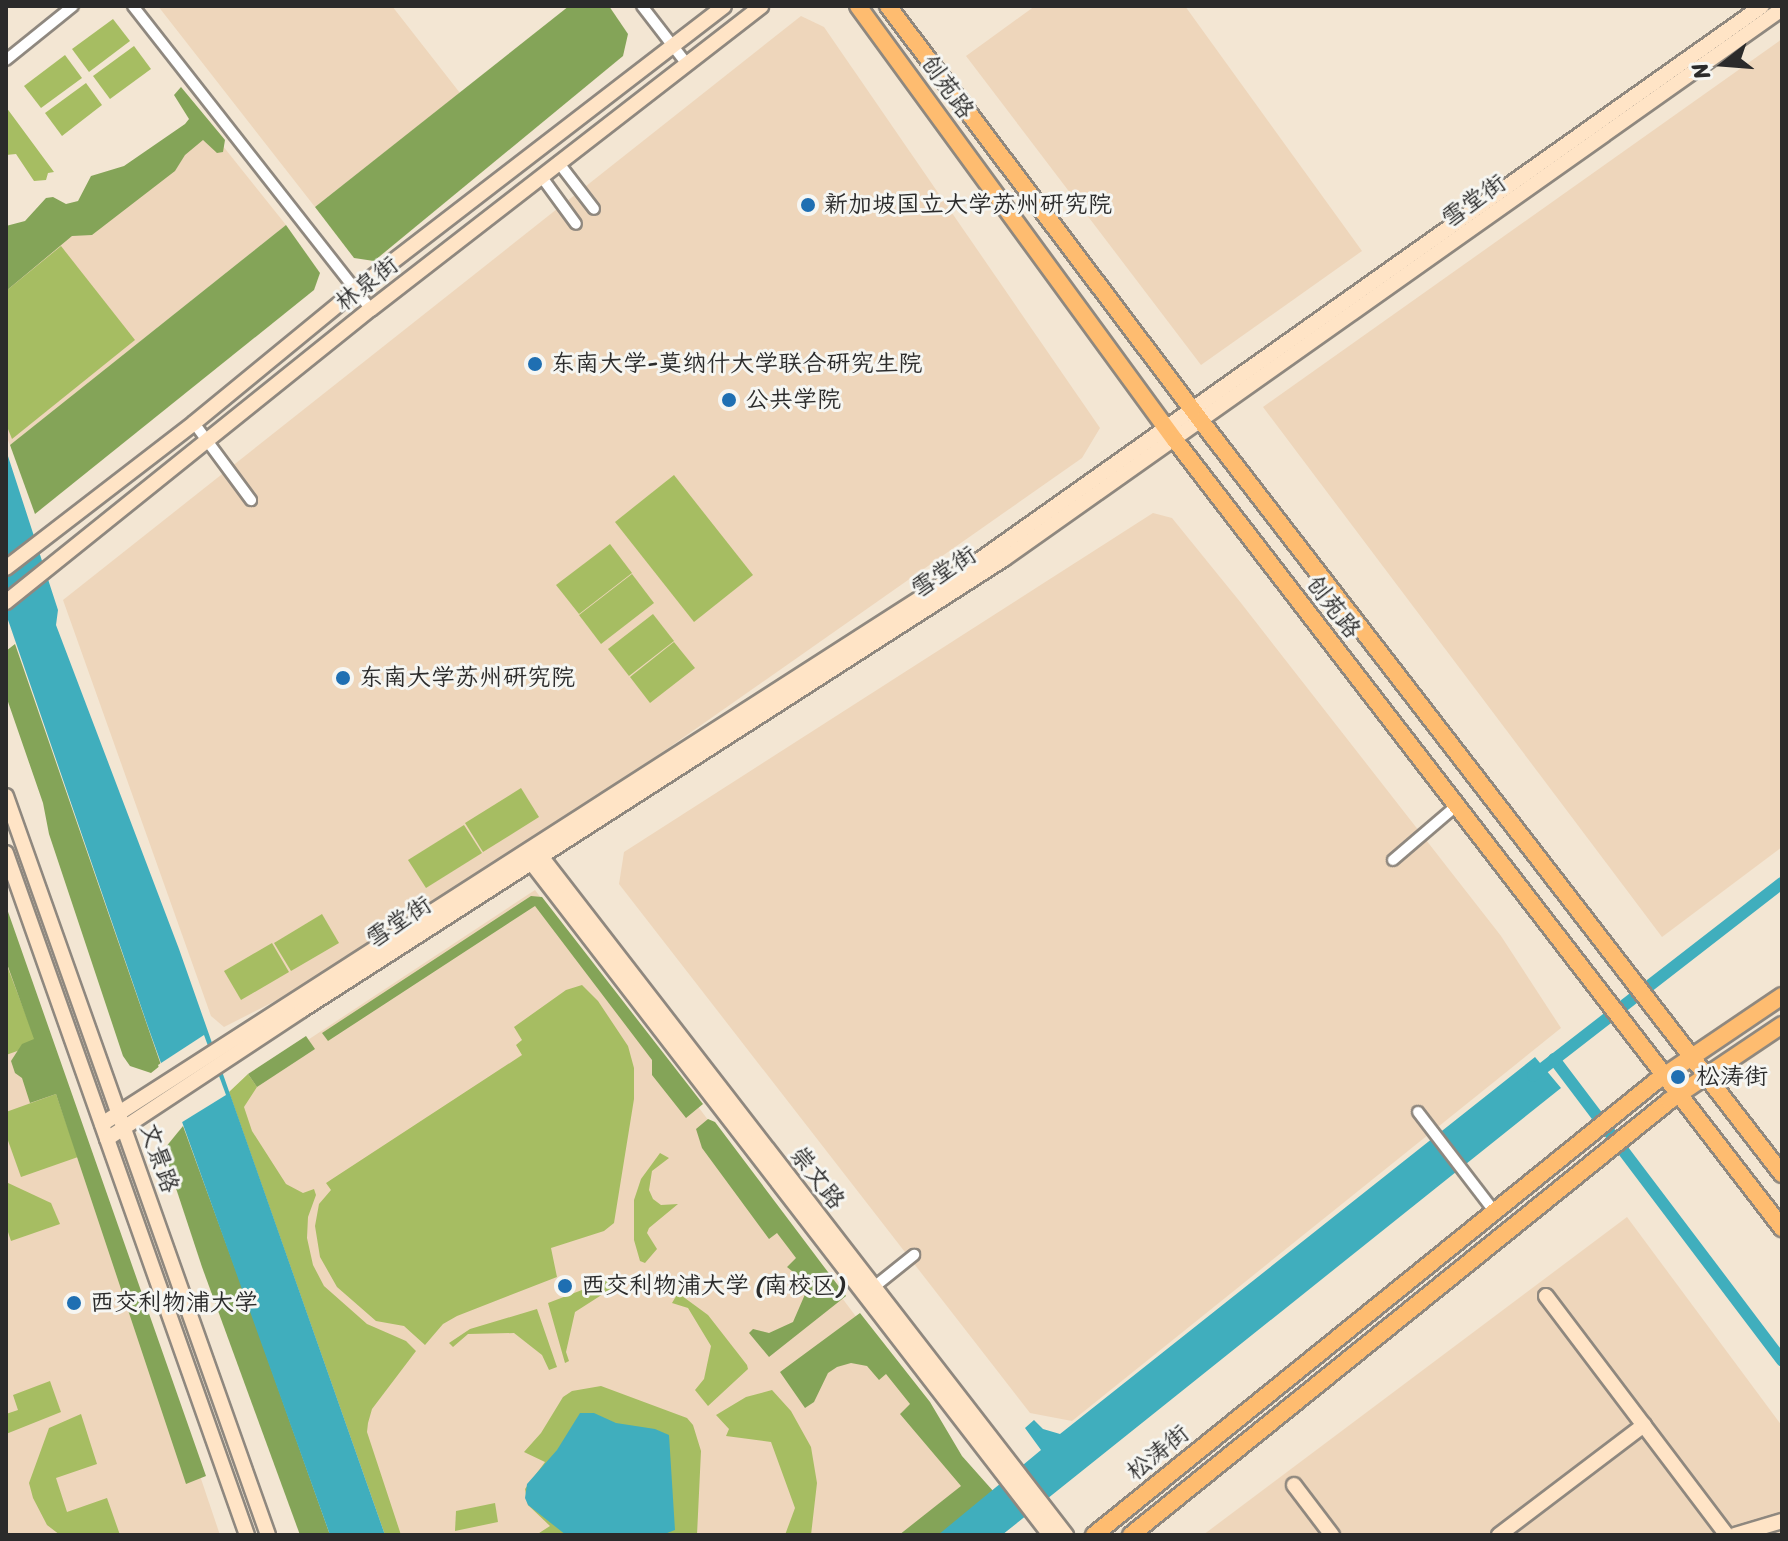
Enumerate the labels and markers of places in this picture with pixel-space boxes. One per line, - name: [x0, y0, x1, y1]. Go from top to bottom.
- place label: 新加坡国立大学苏州研究院: [824, 191, 1112, 219]
- marker: 新加坡国立大学苏州研究院: [799, 196, 817, 214]
- place label: 东南大学-莫纳什大学联合研究生院: [551, 350, 922, 378]
- marker: 东南大学-莫纳什大学联合研究生院: [526, 355, 544, 373]
- place label: 公共学院: [745, 386, 841, 414]
- marker: 公共学院: [720, 391, 738, 409]
- place label: 东南大学苏州研究院: [359, 664, 575, 692]
- marker: 东南大学苏州研究院: [334, 669, 352, 687]
- place label: 松涛街: [1696, 1063, 1768, 1091]
- marker: 松涛街: [1667, 1066, 1689, 1088]
- place label: 西交利物浦大学 (南校区): [581, 1272, 844, 1300]
- marker: 西交利物浦大学 (南校区): [556, 1277, 574, 1295]
- place label: 西交利物浦大学: [90, 1289, 258, 1317]
- marker: 西交利物浦大学: [65, 1294, 83, 1312]

